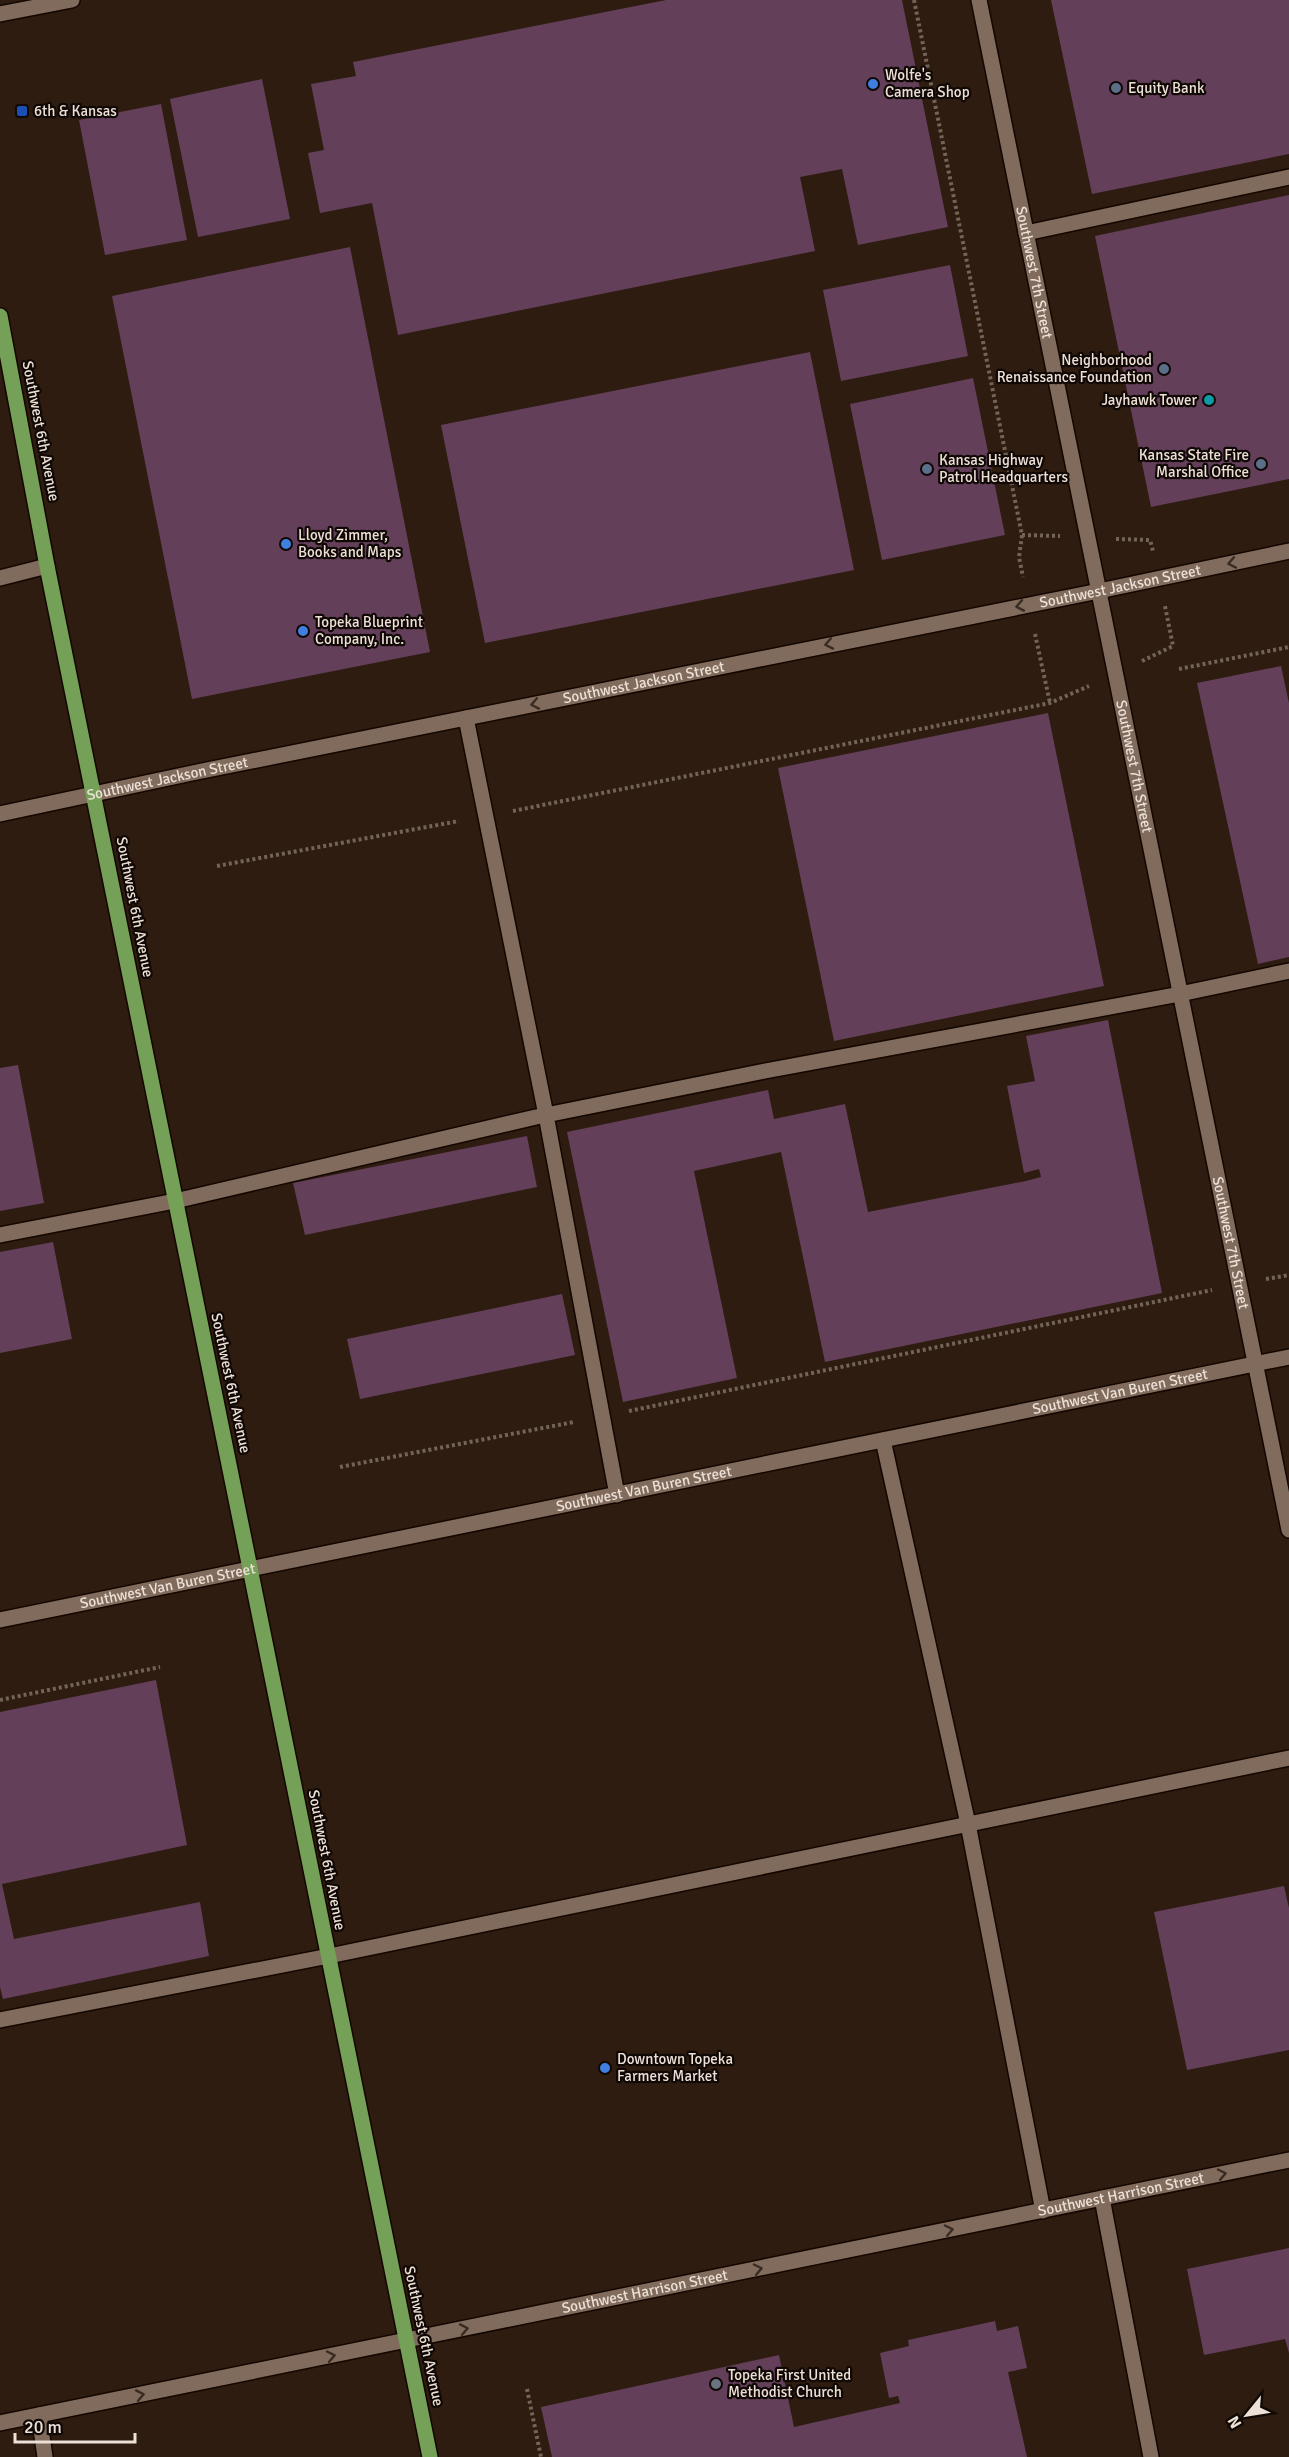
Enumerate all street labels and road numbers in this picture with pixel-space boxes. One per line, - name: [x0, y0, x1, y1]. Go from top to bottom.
- street label: Southwest 7th Street: [1012, 205, 1056, 340]
- street label: Southwest 6th Avenue: [19, 359, 63, 503]
- street label: Southwest Jackson Street: [1038, 561, 1202, 612]
- street label: Southwest Jackson Street: [561, 657, 726, 707]
- street label: Southwest 7th Street: [1112, 699, 1156, 834]
- street label: Southwest Jackson Street: [85, 753, 250, 804]
- street label: Southwest 6th Avenue: [113, 835, 157, 979]
- street label: Southwest 7th Street: [1209, 1175, 1253, 1311]
- street label: Southwest 6th Avenue: [207, 1311, 255, 1455]
- street label: Southwest Van Buren Street: [1031, 1365, 1209, 1418]
- street label: Southwest Van Buren Street: [554, 1462, 733, 1515]
- street label: Southwest Van Buren Street: [78, 1559, 257, 1612]
- street label: Southwest 6th Avenue: [305, 1788, 349, 1932]
- street label: Southwest Harrison Street: [1036, 2169, 1205, 2220]
- street label: Southwest 6th Avenue: [400, 2264, 448, 2408]
- street label: Southwest Harrison Street: [560, 2266, 729, 2317]

